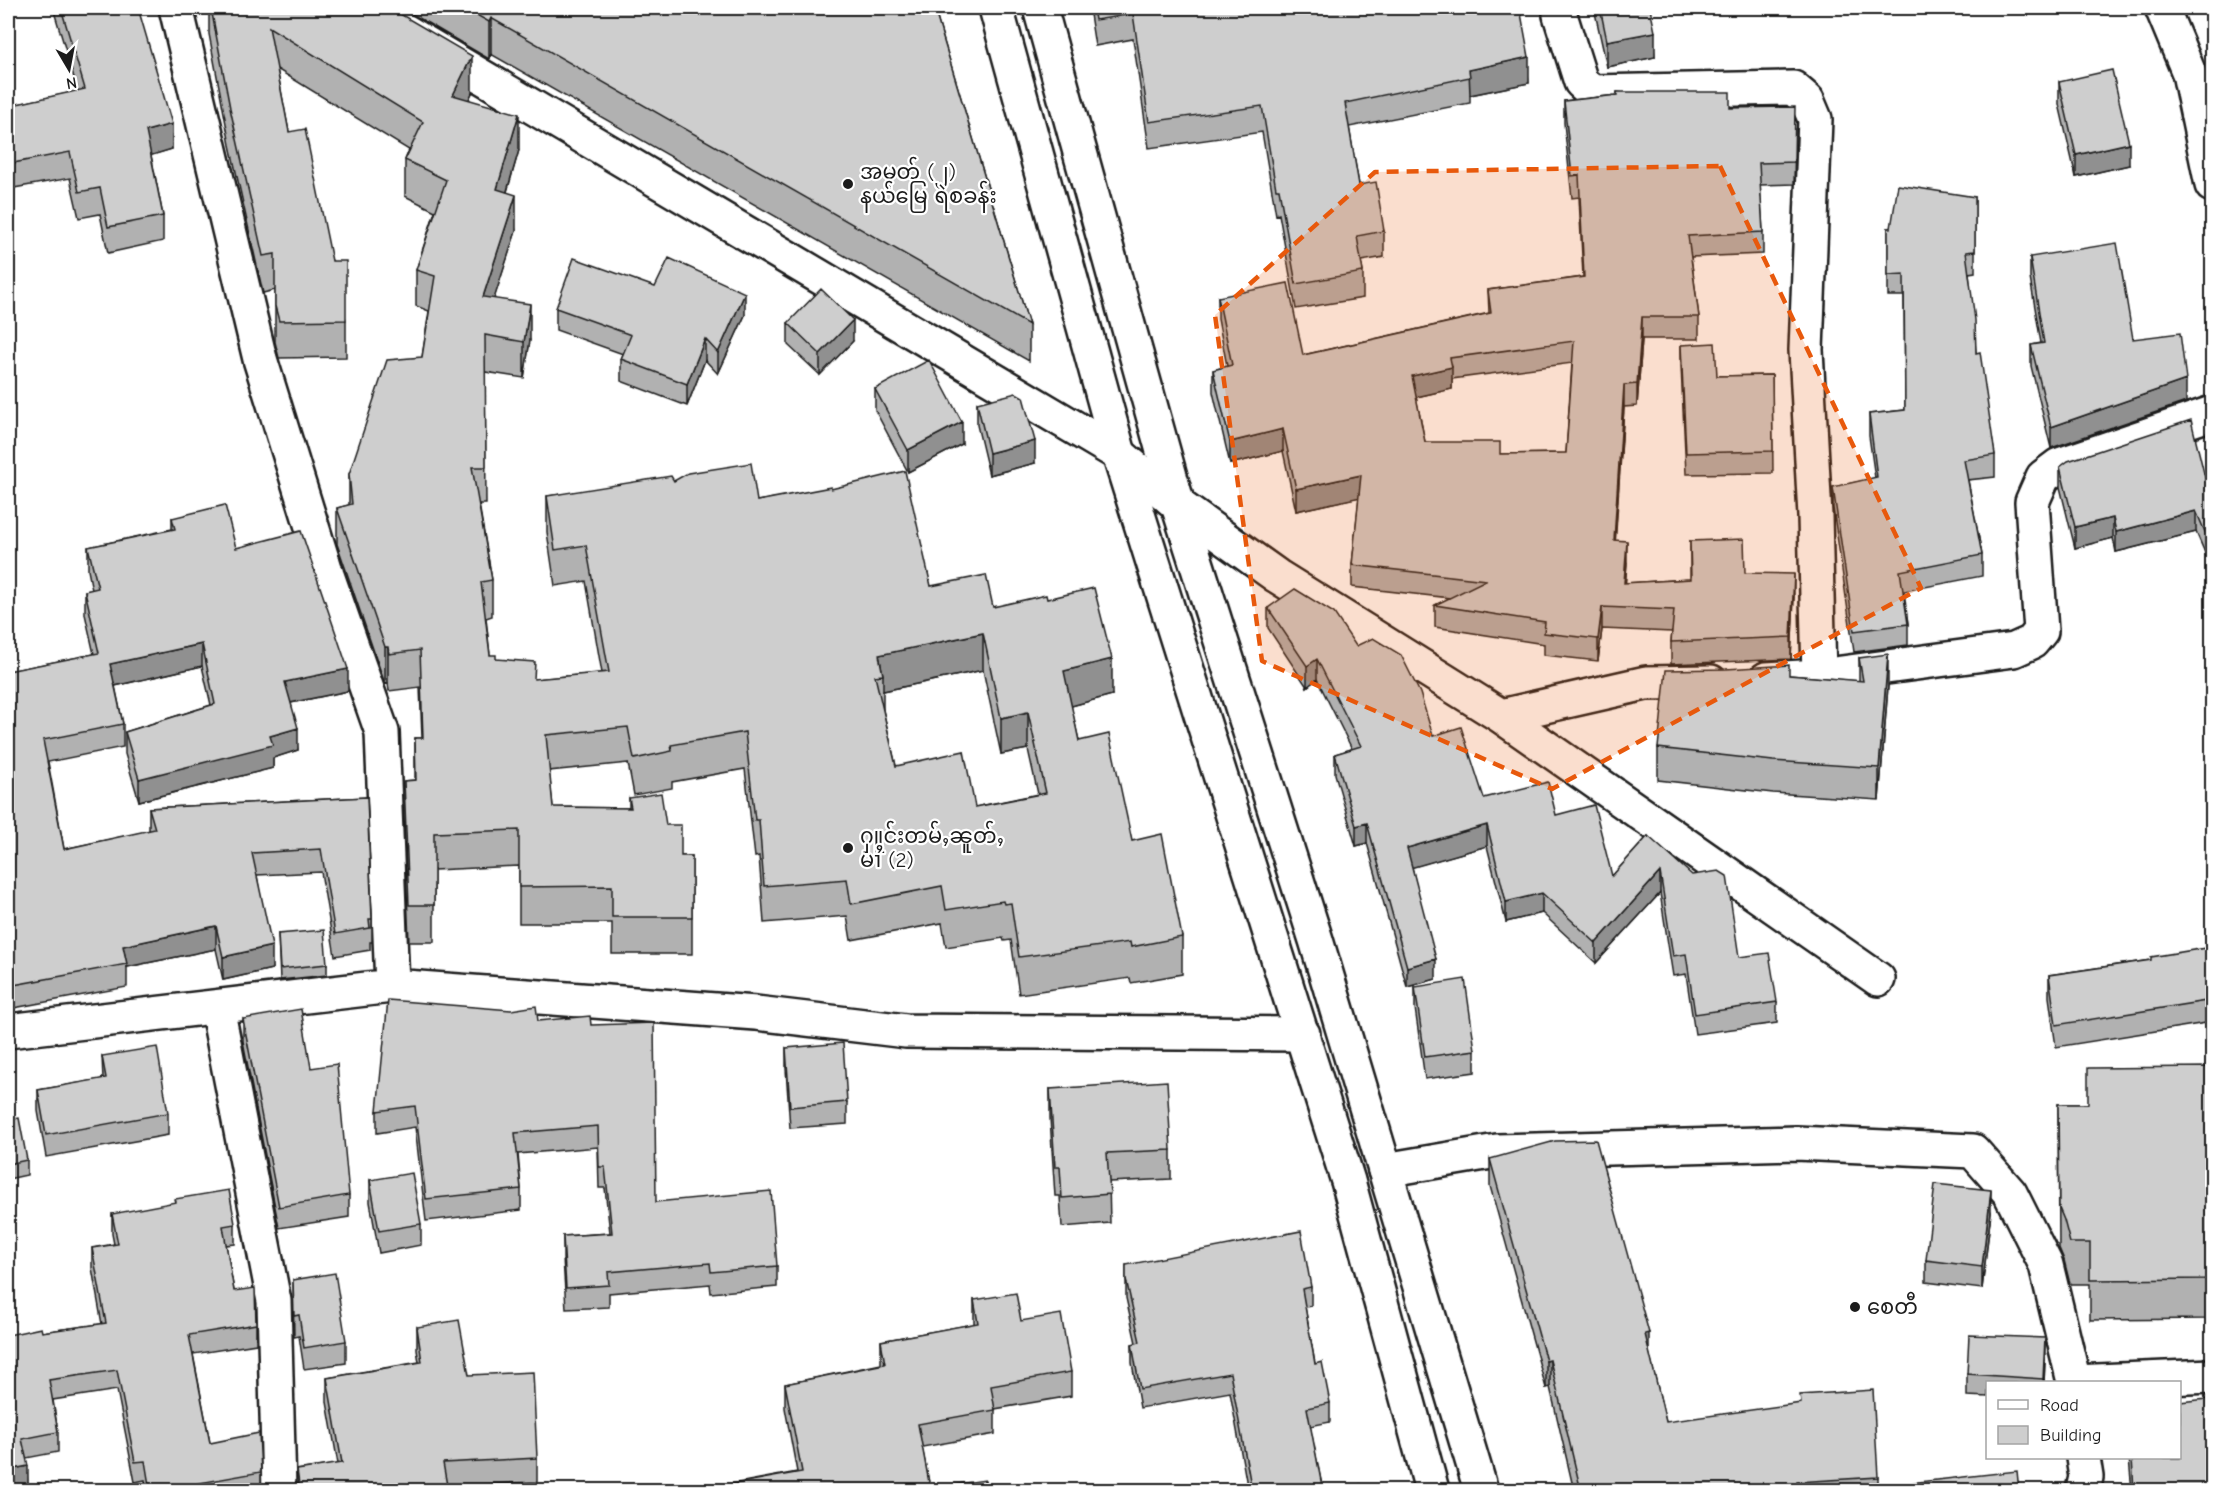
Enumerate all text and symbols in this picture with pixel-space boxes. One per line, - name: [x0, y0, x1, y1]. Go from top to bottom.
- north arrow: [39, 39, 99, 99]
- text: N: [65, 73, 78, 93]
- place label: အမှတ် (၂) နယ်မြေ ရဲစခန်း: [860, 156, 997, 213]
- marker: အမှတ် (၂) နယ်မြေ ရဲစခန်း: [841, 177, 855, 191]
- place label: ႁူင်းတမ်ႇၼူတ်ႇ မၢႆ (2): [860, 820, 1004, 872]
- marker: ႁူင်းတမ်ႇၼူတ်ႇ မၢႆ (2): [841, 841, 855, 855]
- place label: စေတီ: [1867, 1291, 1918, 1319]
- marker: စေတီ: [1848, 1300, 1862, 1314]
- legend: [1986, 1381, 2181, 1459]
- text: Road: [2040, 1395, 2079, 1416]
- text: Building: [2040, 1425, 2102, 1446]

